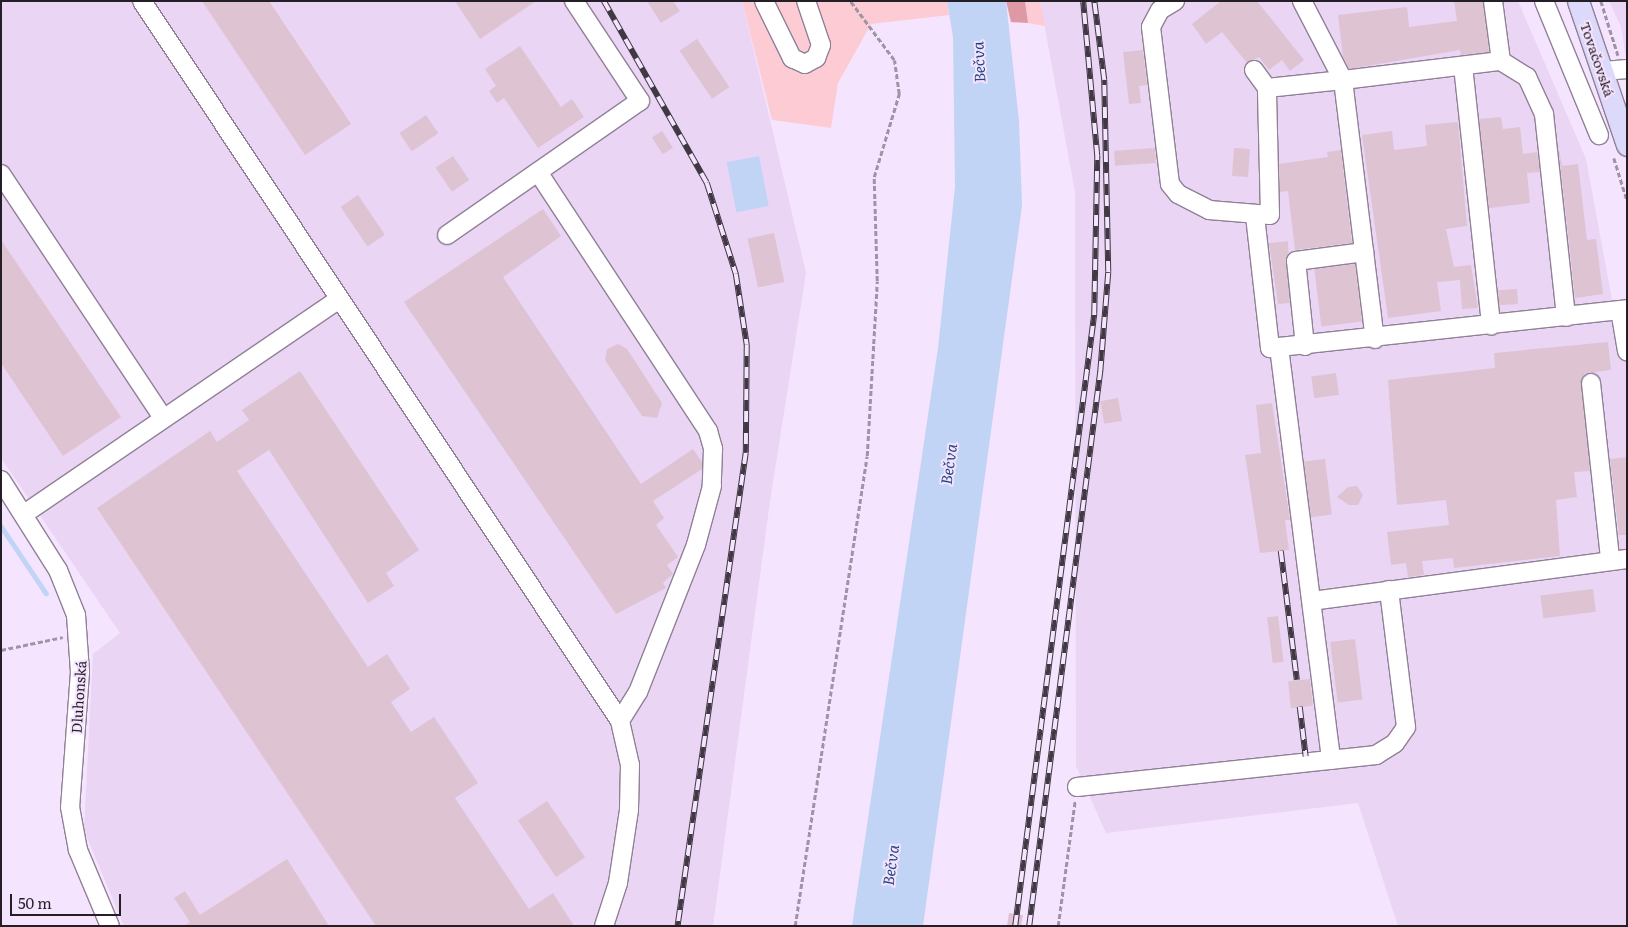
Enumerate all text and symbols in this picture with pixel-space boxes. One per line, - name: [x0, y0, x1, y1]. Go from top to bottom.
- street label: Tovačovská: [1577, 19, 1619, 99]
- water label: Bečva: [968, 41, 988, 83]
- water label: Bečva: [936, 442, 960, 486]
- street label: Dluhonská: [67, 660, 89, 734]
- water label: Bečva: [878, 843, 902, 887]
- scale bar: [12, 884, 124, 916]
- text: 50 m: [18, 891, 52, 914]

